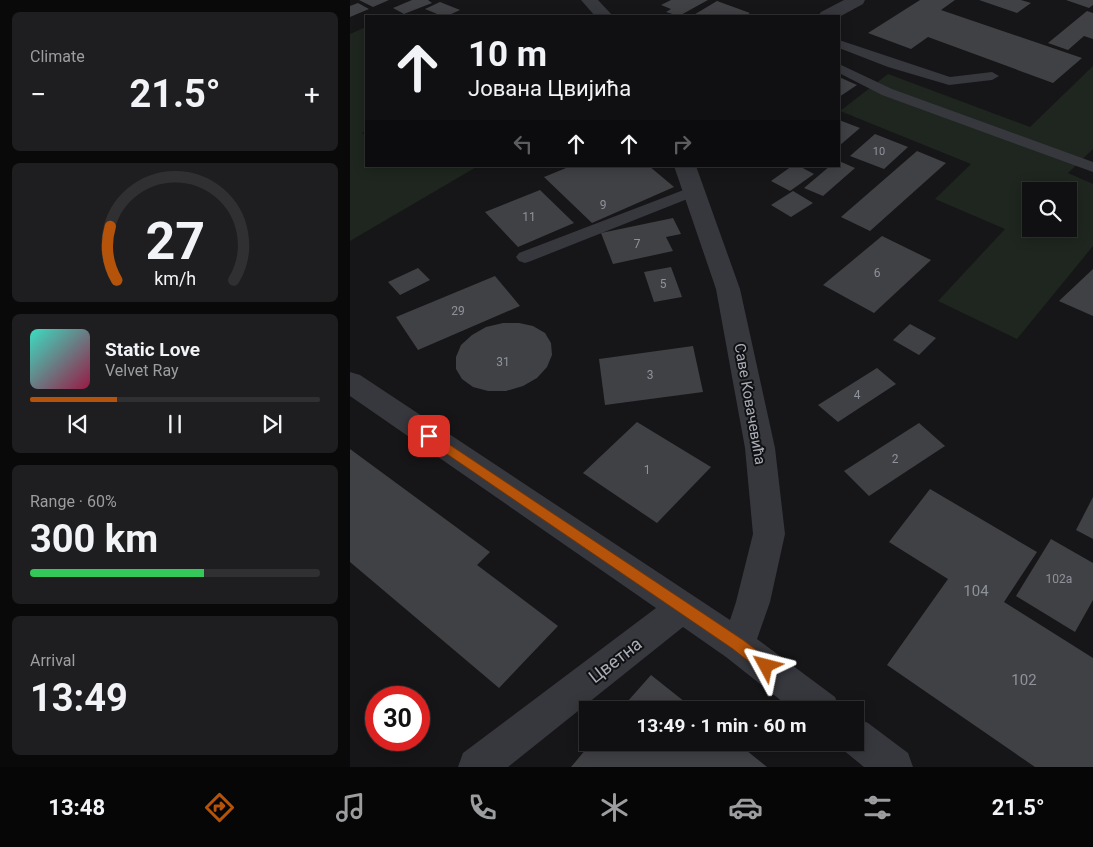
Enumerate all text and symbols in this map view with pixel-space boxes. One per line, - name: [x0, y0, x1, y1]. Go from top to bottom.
- text: 10 m: [468, 34, 547, 75]
- icon: ahead: [385, 35, 450, 100]
- text: Climate: [30, 47, 85, 66]
- text: 21.5°: [129, 72, 221, 116]
- text: Јована Цвијића: [468, 76, 631, 101]
- text: −: [30, 78, 46, 111]
- text: +: [304, 78, 320, 111]
- icon: left: [509, 130, 537, 158]
- icon: ahead: [562, 130, 590, 158]
- icon: ahead: [615, 130, 643, 158]
- icon: right: [668, 130, 696, 158]
- house number: 10: [873, 145, 885, 158]
- map controls: [1022, 182, 1077, 237]
- button: search: [1022, 182, 1077, 237]
- house number: 9: [600, 198, 606, 212]
- house number: 11: [522, 210, 536, 224]
- text: 27: [145, 211, 205, 272]
- house number: 7: [634, 237, 641, 251]
- house number: 6: [874, 266, 881, 280]
- text: km/h: [154, 268, 196, 289]
- house number: 5: [660, 277, 667, 291]
- house number: 29: [451, 304, 465, 318]
- text: Static Love: [105, 338, 200, 361]
- street label: Саве Ковачевића: [730, 342, 770, 466]
- house number: 31: [496, 355, 510, 369]
- text: Velvet Ray: [105, 361, 179, 380]
- house number: 3: [647, 368, 653, 382]
- house number: 4: [854, 388, 861, 402]
- icon: previous: [64, 410, 92, 438]
- icon: pause: [161, 410, 189, 438]
- icon: next: [258, 410, 286, 438]
- pin: [408, 415, 450, 457]
- icon: arrive: [415, 422, 443, 450]
- house number: 2: [892, 452, 899, 466]
- house number: 1: [644, 463, 650, 477]
- text: Range · 60%: [30, 492, 117, 511]
- text: 300 km: [30, 517, 158, 561]
- house number: 102a: [1046, 572, 1072, 586]
- house number: 104: [963, 582, 989, 600]
- street label: Цветна: [584, 633, 646, 687]
- position arrow: [739, 639, 791, 691]
- text: Arrival: [30, 651, 75, 670]
- house number: 102: [1011, 671, 1037, 689]
- text: 13:49: [30, 676, 128, 720]
- speed limit sign: 30: [365, 686, 430, 751]
- text: 13:49 · 1 min · 60 m: [636, 714, 807, 737]
- icon: directions: [202, 790, 237, 825]
- icon: music: [333, 790, 368, 825]
- icon: phone: [465, 790, 500, 825]
- icon: climate: [597, 790, 632, 825]
- icon: car: [728, 790, 763, 825]
- icon: filters: [860, 790, 895, 825]
- text: 13:48: [48, 795, 105, 820]
- text: 21.5°: [992, 795, 1045, 820]

